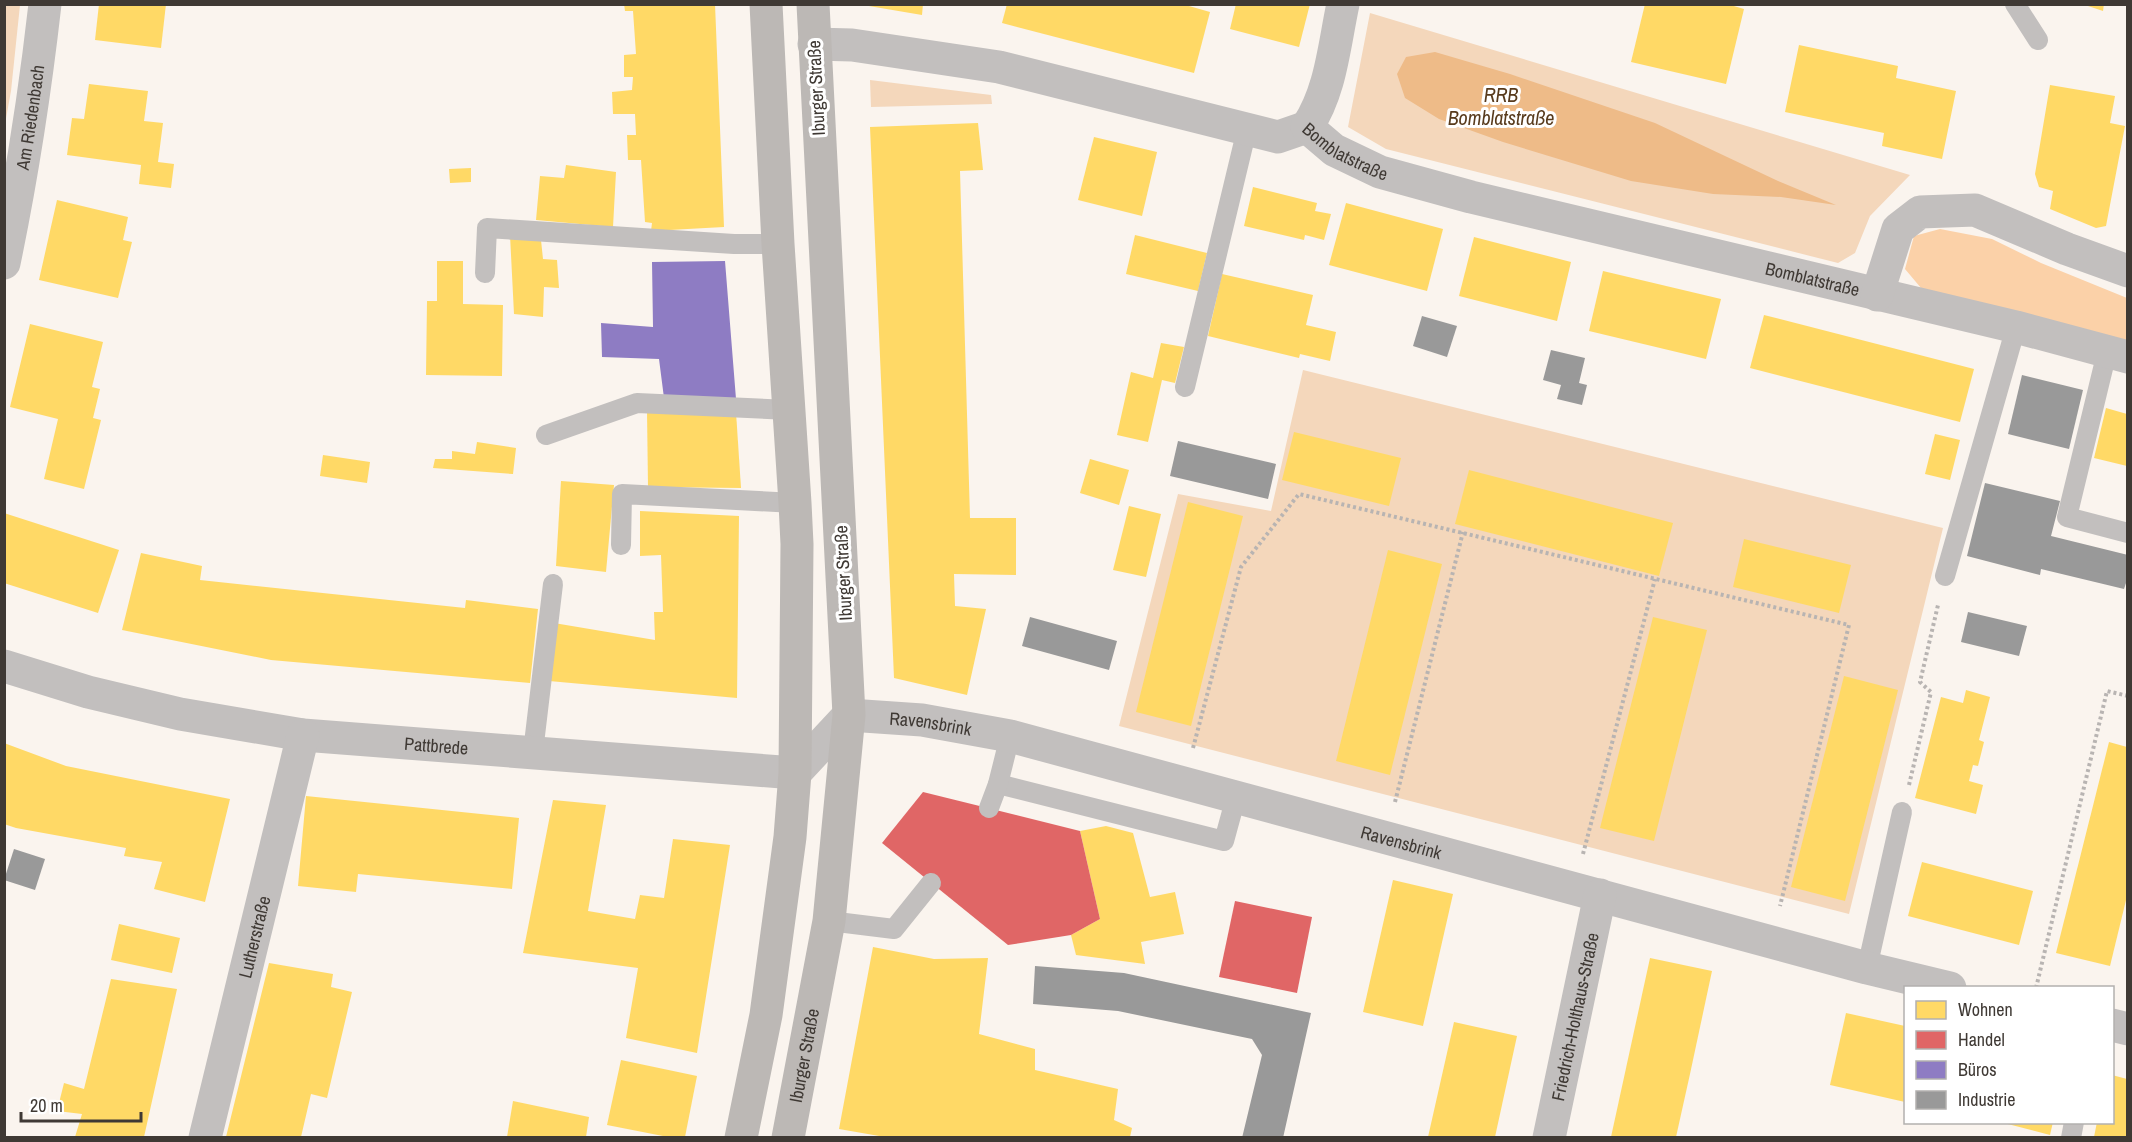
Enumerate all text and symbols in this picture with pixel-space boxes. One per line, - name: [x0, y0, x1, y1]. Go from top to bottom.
- street label: Iburger Straße: [801, 40, 831, 136]
- street label: Am Riedenbach: [9, 63, 50, 173]
- water label: RRB Bomblatstraße: [1448, 81, 1554, 131]
- street label: Bomblatstraße: [1297, 116, 1391, 186]
- street label: Bomblatstraße: [1763, 255, 1862, 302]
- street label: Iburger Straße: [828, 525, 858, 621]
- street label: Ravensbrink: [889, 705, 974, 741]
- street label: Pattbrede: [403, 730, 469, 760]
- street label: Ravensbrink: [1358, 819, 1445, 865]
- street label: Lutherstraße: [232, 893, 276, 981]
- street label: Friedrich-Holthaus-Straße: [1545, 930, 1604, 1103]
- legend: [1904, 986, 2114, 1124]
- text: Wohnen: [1958, 997, 2013, 1022]
- street label: Iburger Straße: [782, 1006, 825, 1105]
- text: Handel: [1958, 1027, 2005, 1052]
- text: Büros: [1958, 1057, 1997, 1082]
- scale bar: [21, 1085, 141, 1123]
- text: Industrie: [1958, 1087, 2015, 1112]
- text: 20 m: [30, 1093, 63, 1118]

